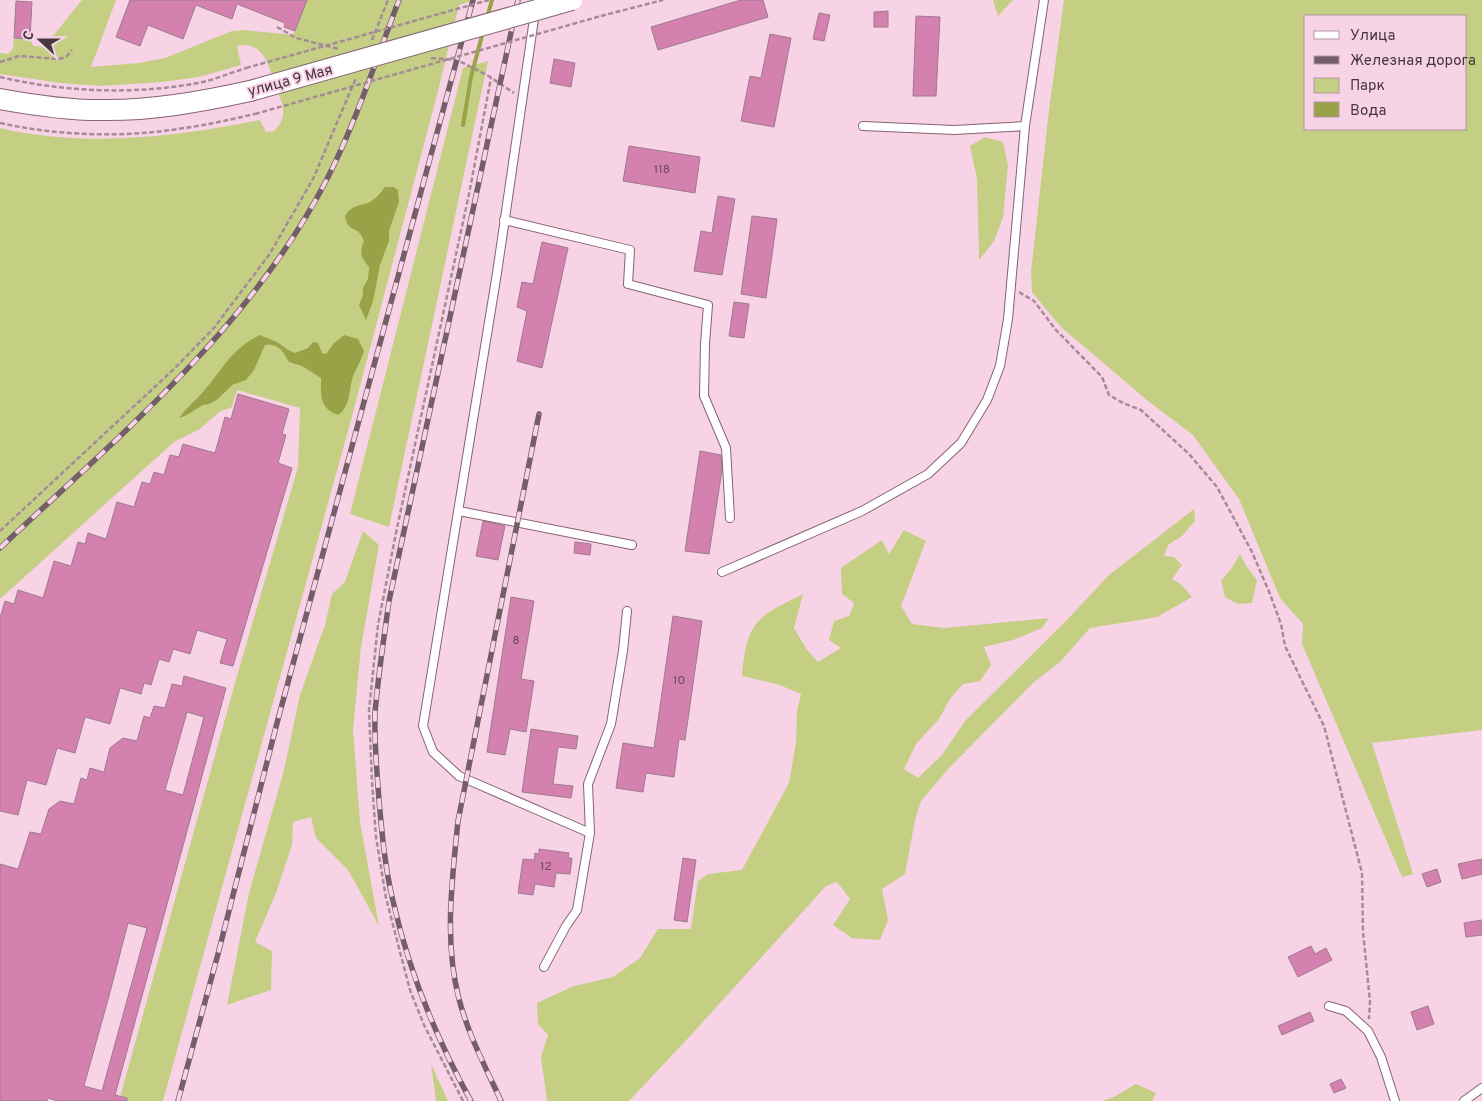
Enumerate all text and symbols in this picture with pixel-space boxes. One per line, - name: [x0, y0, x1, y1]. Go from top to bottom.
- north arrow: [15, 15, 65, 65]
- legend: [1304, 15, 1467, 130]
- text: Улица: [1350, 27, 1395, 46]
- text: С: [20, 29, 39, 43]
- text: Железная дорога: [1350, 52, 1476, 71]
- street label: улица 9 Мая: [246, 61, 335, 102]
- text: Парк: [1350, 77, 1385, 96]
- text: Вода: [1350, 102, 1386, 121]
- house number: 118: [654, 162, 670, 178]
- house number: 8: [512, 633, 520, 649]
- house number: 10: [673, 673, 685, 689]
- house number: 12: [540, 859, 552, 875]

